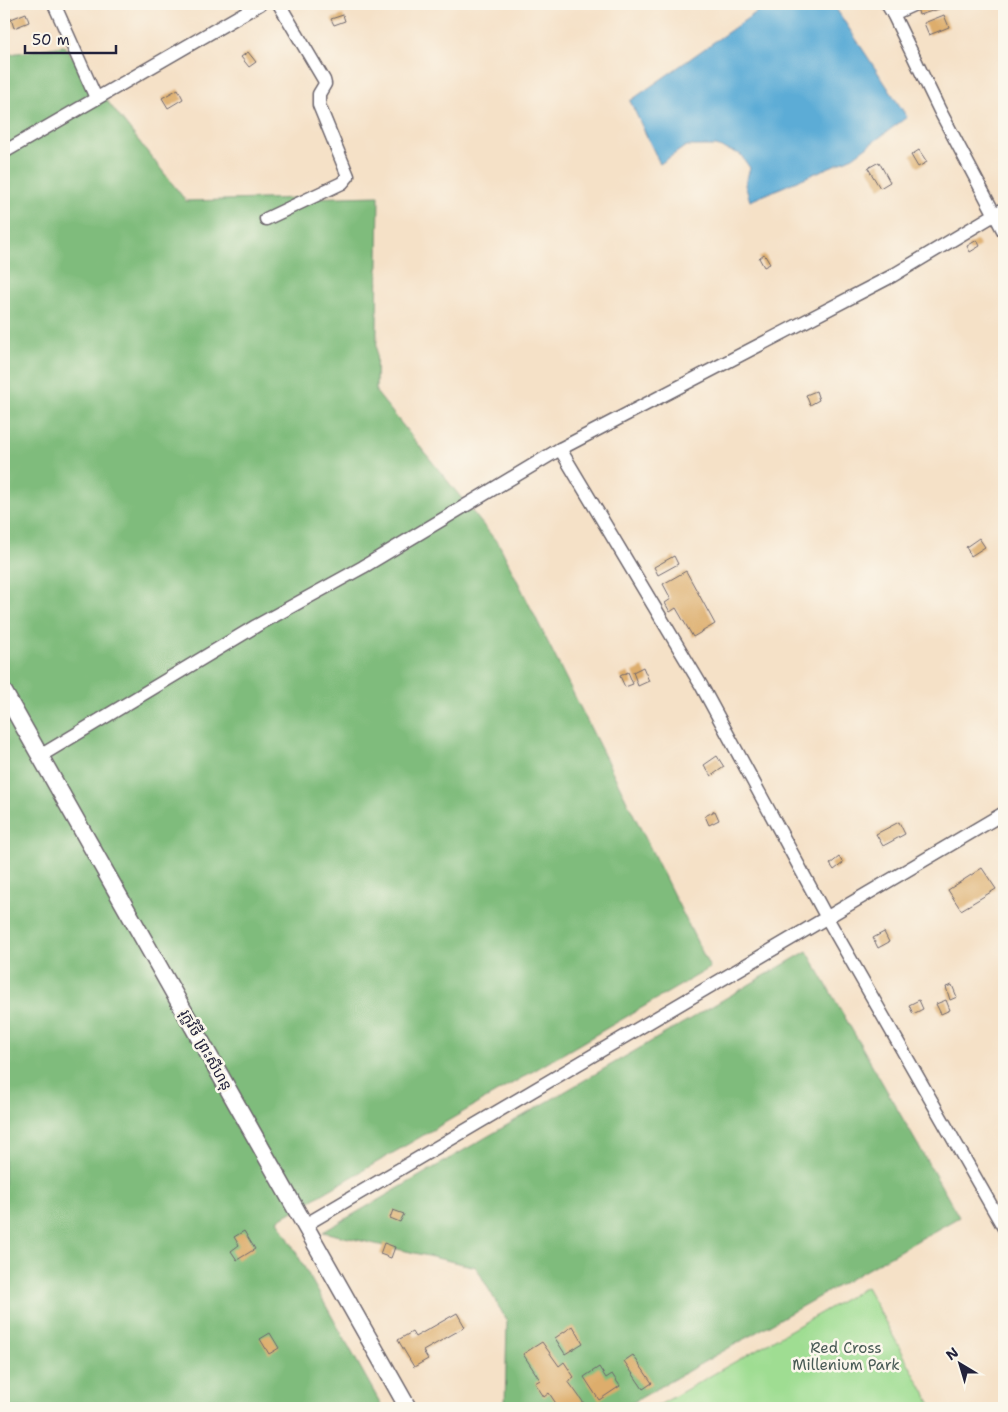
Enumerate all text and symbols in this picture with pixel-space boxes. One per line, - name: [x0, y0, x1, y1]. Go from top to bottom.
- scale bar: [25, 22, 116, 54]
- text: 50 m: [32, 30, 70, 50]
- street label: រុក្ខវិថី ព្រះសីហនុ: [175, 1006, 237, 1094]
- park label: Red Cross Millenium Park: [792, 1338, 900, 1375]
- north arrow: [936, 1340, 986, 1390]
- text: N: [942, 1343, 962, 1364]

